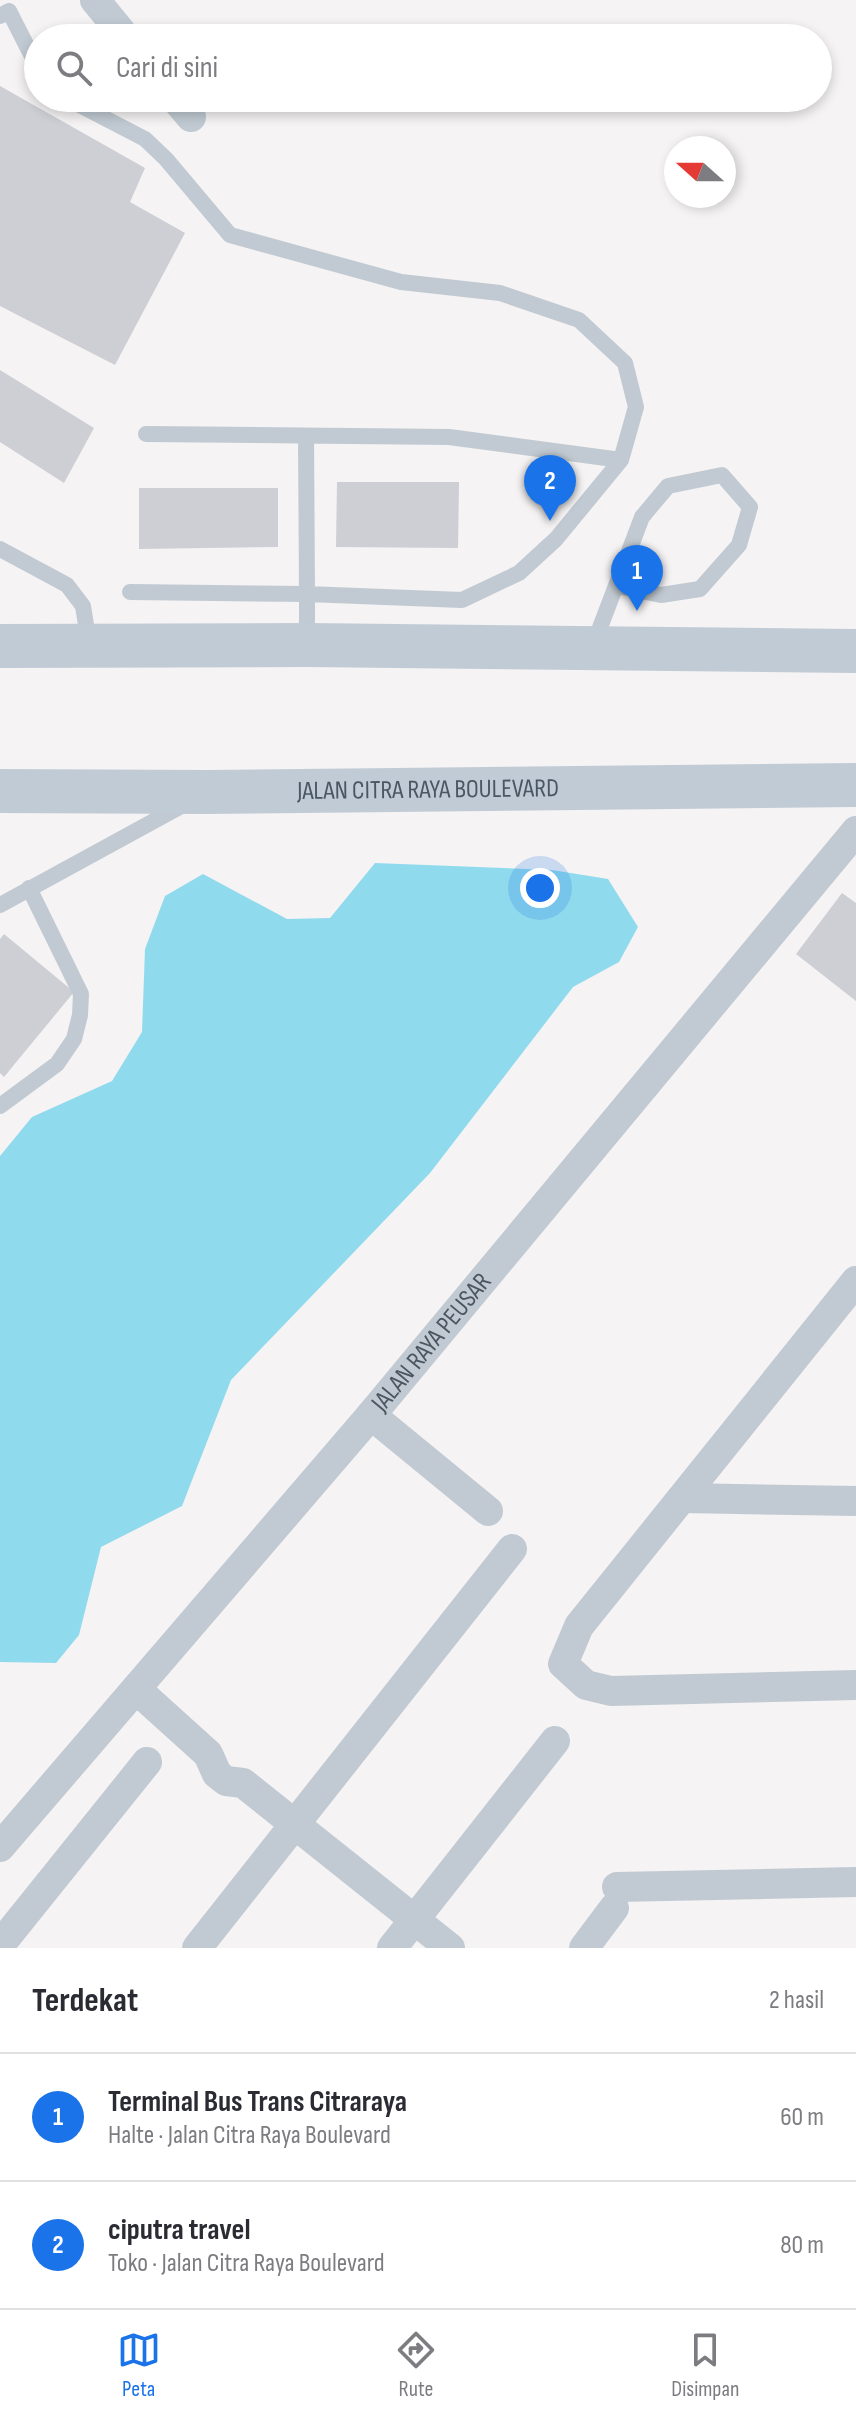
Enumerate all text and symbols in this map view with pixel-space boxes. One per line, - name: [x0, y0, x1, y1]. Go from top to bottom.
- search box: [24, 24, 832, 112]
- icon: search: [52, 46, 96, 90]
- text: Cari di sini: [116, 50, 218, 86]
- north arrow: [664, 136, 736, 208]
- pin: 2: [524, 455, 576, 521]
- pin: 1: [611, 545, 663, 611]
- street label: JALAN CITRA RAYA BOULEVARD: [296, 773, 559, 807]
- your location: [520, 868, 560, 908]
- street label: JALAN RAYA PEUSAR: [364, 1267, 498, 1419]
- text: Terdekat: [32, 1980, 138, 2021]
- text: 2 hasil: [769, 1985, 824, 2016]
- text: Terminal Bus Trans Citraraya: [108, 2084, 407, 2120]
- text: 1: [53, 2102, 63, 2133]
- text: 60 m: [780, 2102, 824, 2133]
- text: Halte · Jalan Citra Raya Boulevard: [108, 2120, 391, 2151]
- text: ciputra travel: [108, 2212, 251, 2248]
- text: 2: [52, 2230, 64, 2261]
- text: 80 m: [780, 2230, 824, 2261]
- text: Toko · Jalan Citra Raya Boulevard: [108, 2248, 385, 2279]
- tab: Peta: [117, 2328, 161, 2403]
- tab: Rute: [394, 2328, 438, 2403]
- tab: Disimpan: [671, 2328, 739, 2403]

